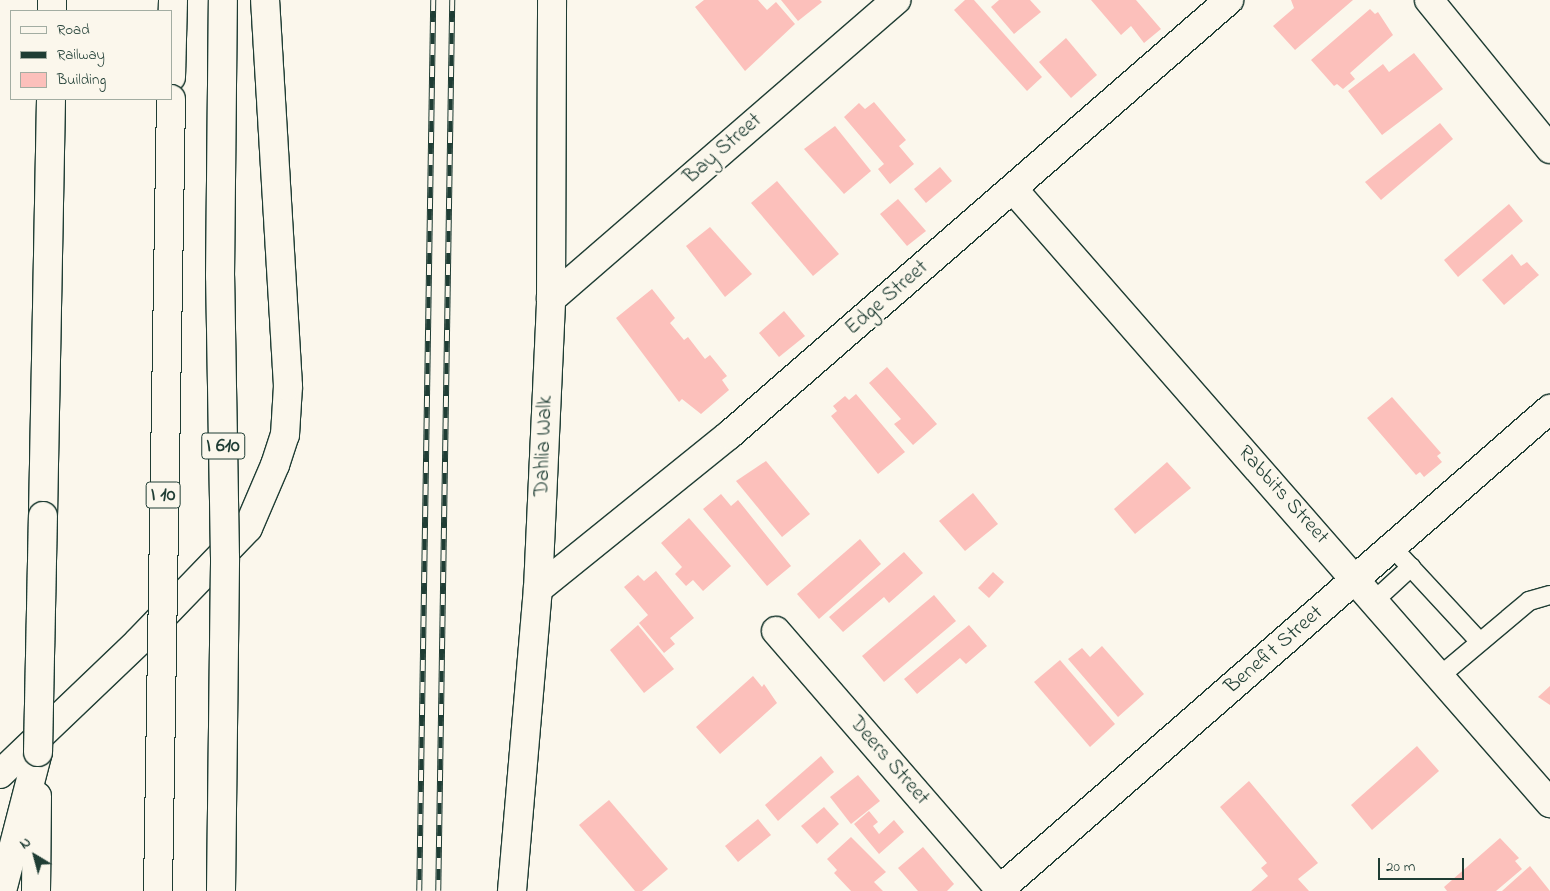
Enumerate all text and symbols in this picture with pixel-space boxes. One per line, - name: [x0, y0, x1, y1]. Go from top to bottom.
- legend: [10, 10, 172, 100]
- text: Road: [57, 19, 90, 41]
- text: Railway: [57, 44, 105, 66]
- text: Building: [57, 69, 106, 91]
- street label: Bay Street: [679, 108, 767, 190]
- street label: Edge Street: [840, 255, 934, 341]
- street label: Dahlia Walk: [530, 395, 558, 497]
- road number: I 610: [200, 428, 246, 464]
- street label: Rabbits Street: [1232, 440, 1334, 550]
- road number: I 10: [146, 478, 180, 512]
- street label: Benefit Street: [1220, 600, 1328, 700]
- street label: Deers Street: [844, 711, 934, 811]
- north arrow: [10, 831, 60, 881]
- text: N: [16, 832, 36, 855]
- scale bar: [1380, 848, 1466, 880]
- text: 20 m: [1386, 856, 1415, 878]

